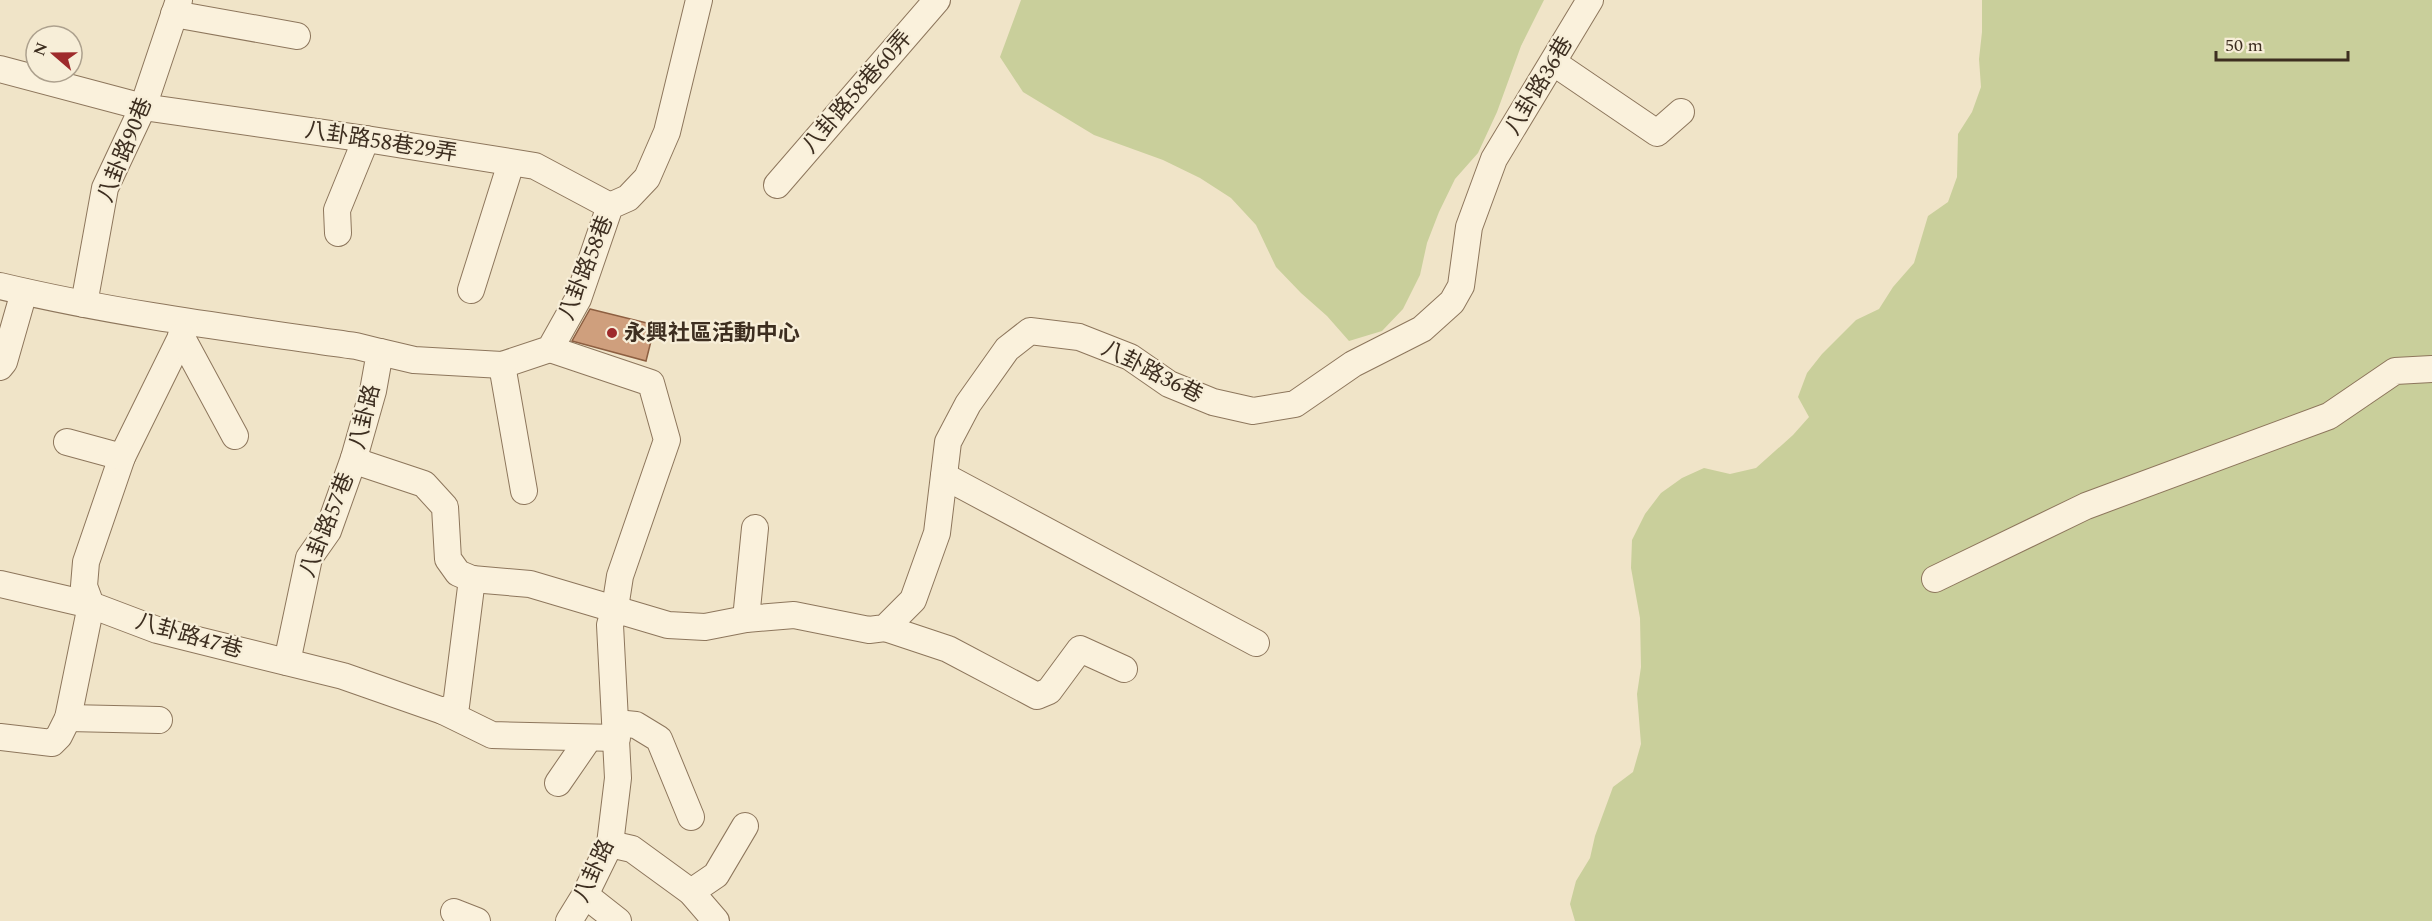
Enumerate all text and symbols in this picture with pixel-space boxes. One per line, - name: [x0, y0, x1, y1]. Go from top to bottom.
- street label: 八卦路58巷60弄: [794, 23, 920, 161]
- north arrow: [24, 24, 84, 84]
- scale bar: [2216, 24, 2348, 62]
- street label: 八卦路36巷: [1497, 30, 1581, 142]
- text: 50 m: [2225, 32, 2263, 59]
- text: N: [27, 39, 54, 59]
- street label: 八卦路90巷: [89, 93, 161, 207]
- street label: 八卦路58巷29弄: [302, 114, 460, 170]
- street label: 八卦路58巷: [550, 211, 622, 325]
- place label: 永興社區活動中心: [624, 317, 800, 350]
- marker: 永興社區活動中心: [605, 326, 619, 340]
- street label: 八卦路36巷: [1095, 332, 1209, 412]
- street label: 八卦路: [341, 381, 389, 453]
- street label: 八卦路57巷: [291, 468, 363, 582]
- street label: 八卦路47巷: [132, 605, 246, 667]
- street label: 八卦路: [565, 834, 623, 908]

